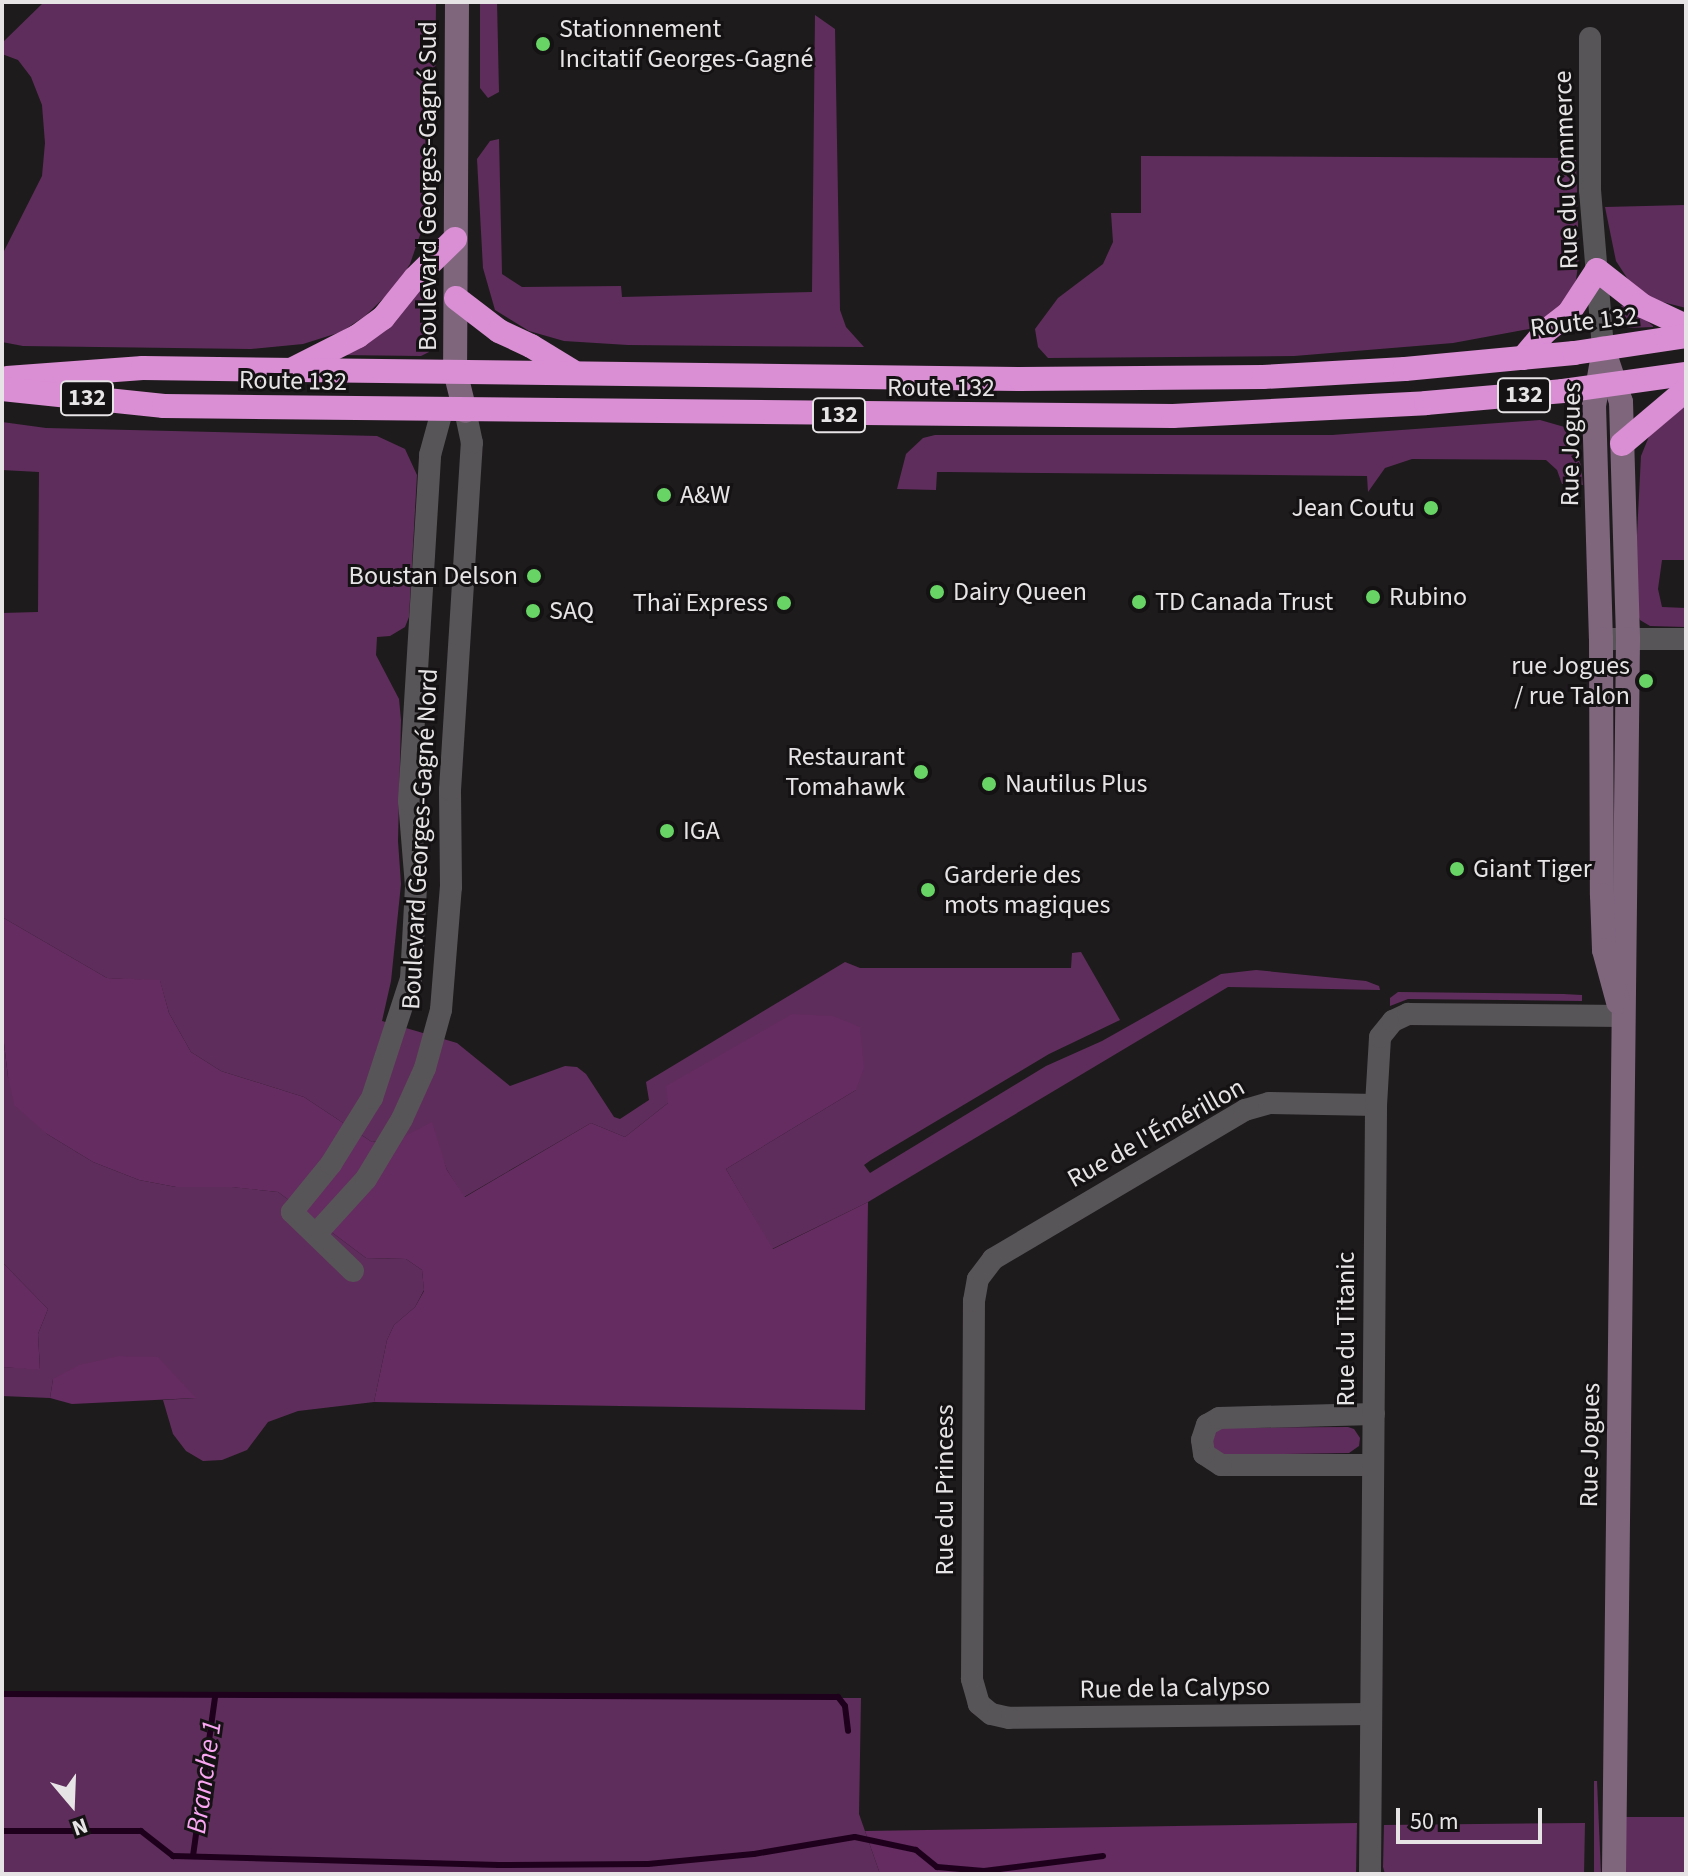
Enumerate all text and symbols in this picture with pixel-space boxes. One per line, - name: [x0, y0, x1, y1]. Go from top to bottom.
- place label: Stationnement Incitatif Georges-Gagné: [559, 13, 813, 74]
- street label: Boulevard Georges-Gagné Sud: [412, 21, 444, 351]
- marker: Stationnement Incitatif Georges-Gagné: [534, 35, 552, 53]
- street label: Rue du Commerce: [1547, 70, 1585, 270]
- street label: Route 132: [1528, 300, 1640, 344]
- street label: Route 132: [239, 364, 347, 398]
- street label: Route 132: [887, 372, 995, 404]
- road number: 132: [1496, 375, 1552, 415]
- road number: 132: [59, 378, 115, 418]
- street label: Rue Jogues: [1554, 381, 1588, 507]
- road number: 132: [811, 395, 867, 435]
- place label: A&W: [680, 479, 730, 511]
- marker: A&W: [655, 486, 673, 504]
- place label: Jean Coutu: [1291, 492, 1415, 524]
- marker: Jean Coutu: [1422, 499, 1440, 517]
- place label: Boustan Delson: [349, 560, 518, 592]
- marker: Boustan Delson: [525, 567, 543, 585]
- place label: Dairy Queen: [953, 576, 1087, 608]
- place label: Rubino: [1389, 581, 1467, 613]
- marker: Dairy Queen: [928, 583, 946, 601]
- place label: TD Canada Trust: [1155, 586, 1333, 618]
- place label: Thaï Express: [633, 587, 768, 619]
- marker: Rubino: [1364, 588, 1382, 606]
- marker: TD Canada Trust: [1130, 593, 1148, 611]
- marker: Thaï Express: [775, 594, 793, 612]
- place label: SAQ: [549, 595, 594, 627]
- marker: SAQ: [524, 602, 542, 620]
- place label: rue Jogues / rue Talon: [1511, 650, 1630, 712]
- street label: Boulevard Georges-Gagné Nord: [395, 668, 445, 1010]
- marker: rue Jogues / rue Talon: [1637, 672, 1655, 690]
- place label: Restaurant Tomahawk: [785, 741, 905, 802]
- marker: Restaurant Tomahawk: [912, 763, 930, 781]
- place label: Nautilus Plus: [1005, 768, 1148, 800]
- marker: Nautilus Plus: [980, 775, 998, 793]
- place label: IGA: [683, 815, 720, 847]
- marker: IGA: [658, 822, 676, 840]
- place label: Giant Tiger: [1473, 853, 1592, 885]
- place label: Garderie des mots magiques: [944, 859, 1110, 920]
- marker: Giant Tiger: [1448, 860, 1466, 878]
- marker: Garderie des mots magiques: [919, 881, 937, 899]
- street label: Rue de l'Émérillon: [1062, 1071, 1250, 1195]
- street label: Rue du Titanic: [1330, 1252, 1362, 1406]
- street label: Rue Jogues: [1573, 1382, 1607, 1508]
- street label: Rue du Princess: [929, 1404, 961, 1576]
- street label: Rue de la Calypso: [1079, 1671, 1271, 1705]
- water label: Branche 1: [179, 1718, 229, 1836]
- north arrow: [32, 1764, 112, 1844]
- scale bar: [1400, 1792, 1546, 1842]
- text: 50 m: [1410, 1804, 1459, 1839]
- text: N: [68, 1809, 92, 1844]

